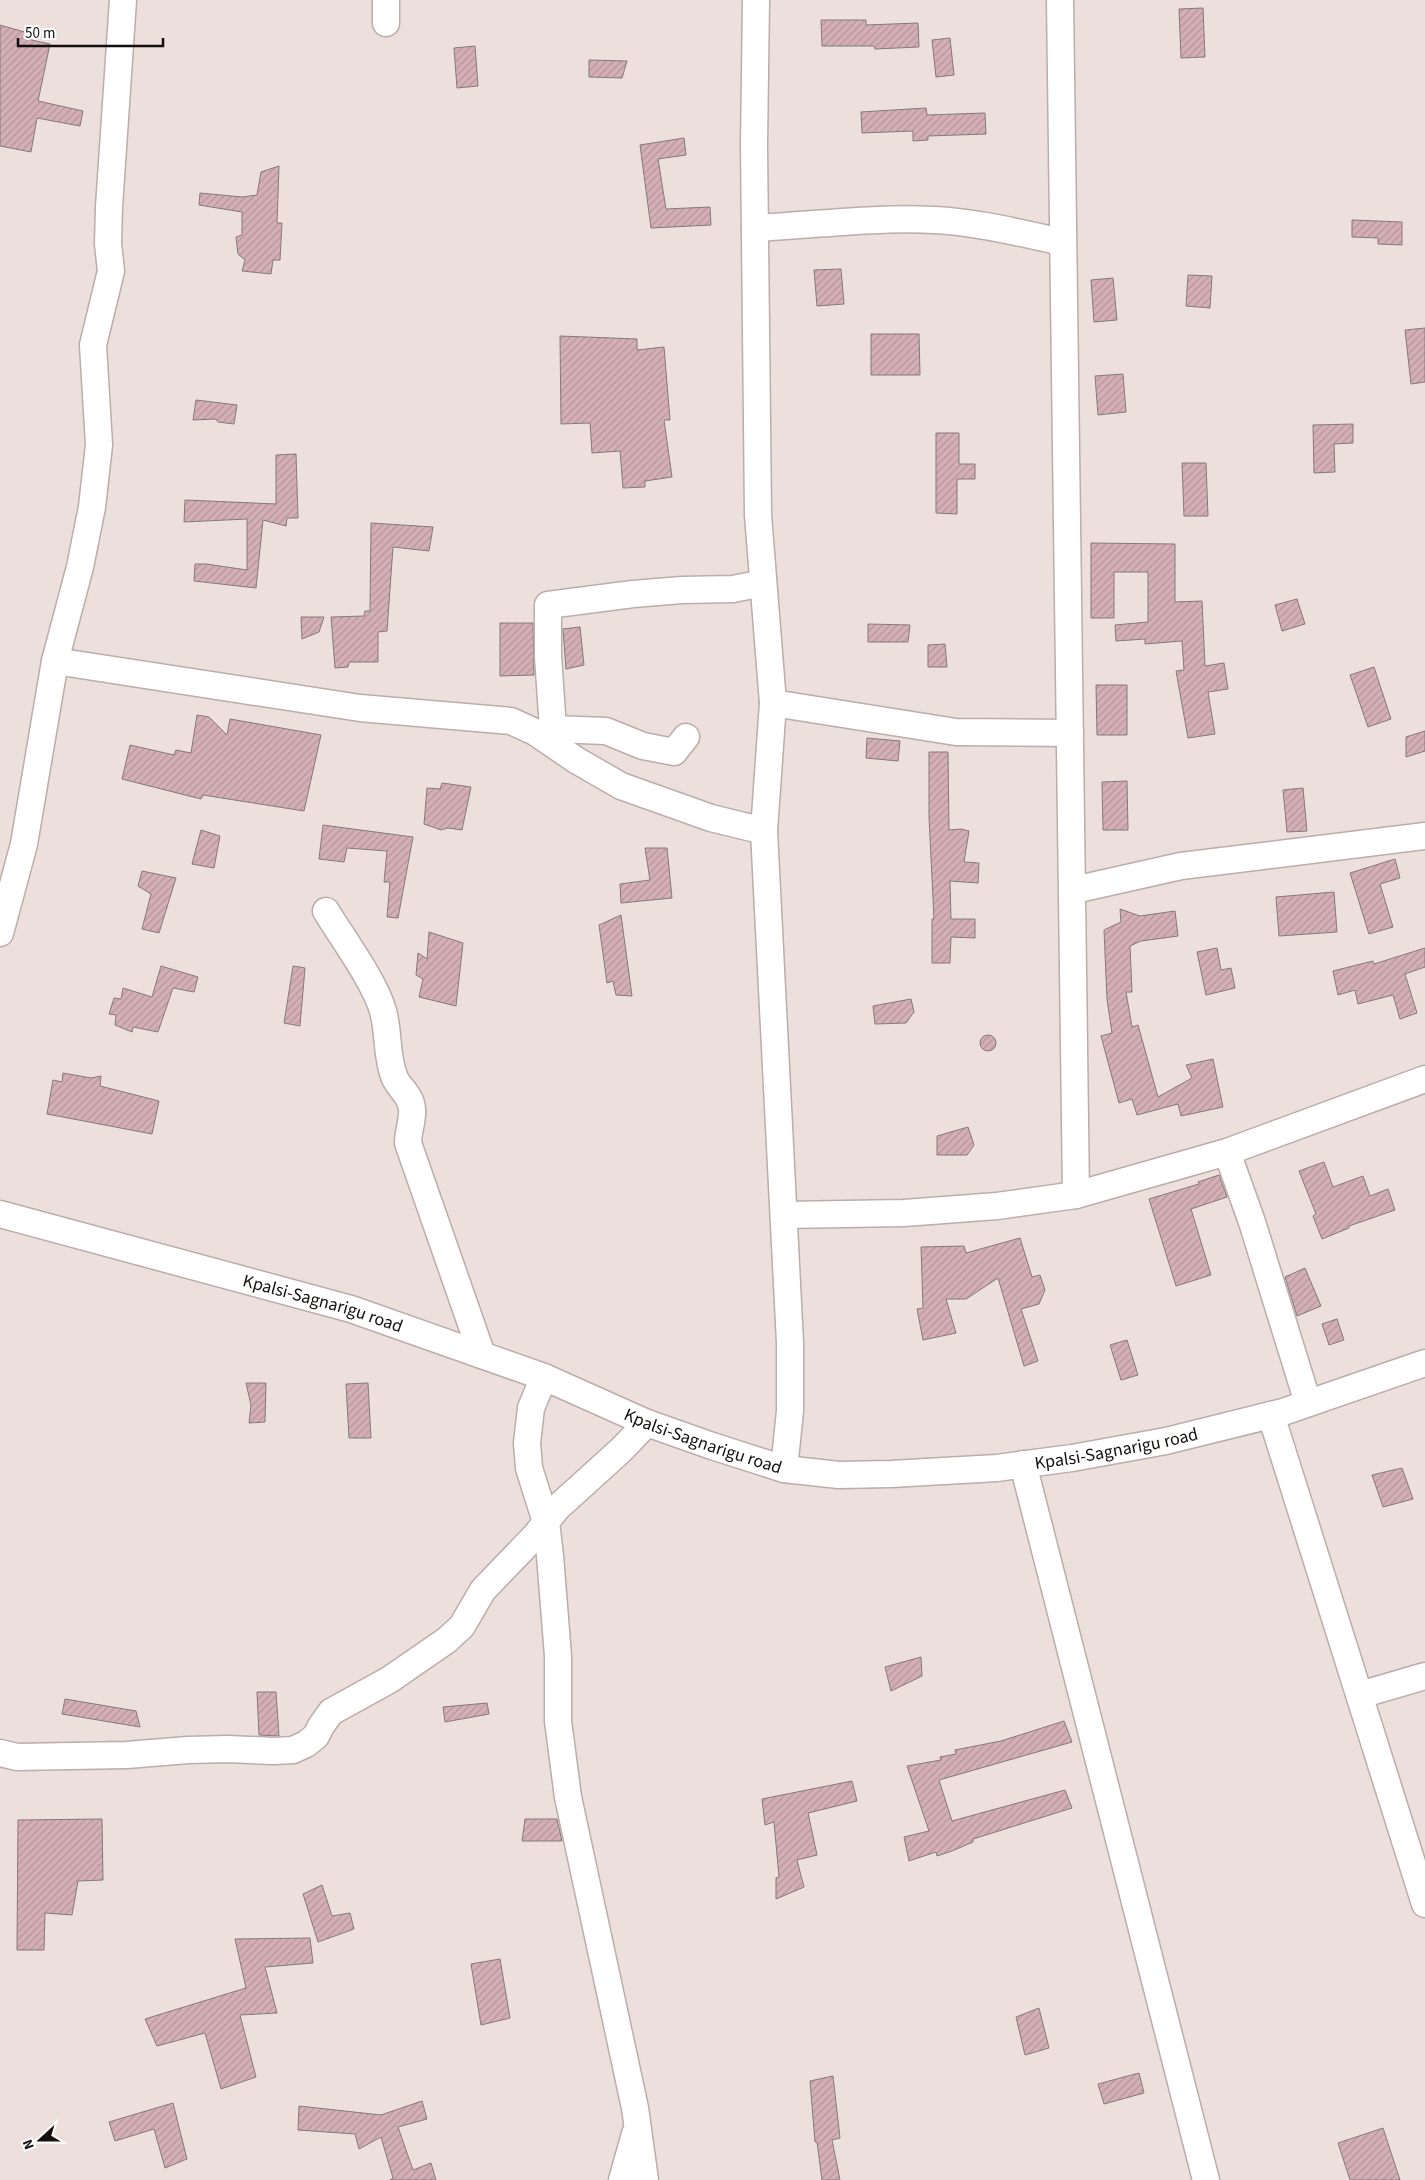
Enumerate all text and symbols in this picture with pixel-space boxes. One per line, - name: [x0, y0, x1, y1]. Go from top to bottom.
- scale bar: [18, 15, 162, 47]
- text: 50 m: [25, 23, 55, 44]
- street label: Kpalsi-Sagnarigu road: [240, 1268, 406, 1339]
- street label: Kpalsi-Sagnarigu road: [620, 1402, 785, 1480]
- street label: Kpalsi-Sagnarigu road: [1033, 1421, 1201, 1475]
- north arrow: [15, 2115, 65, 2165]
- text: N: [18, 2136, 40, 2152]

